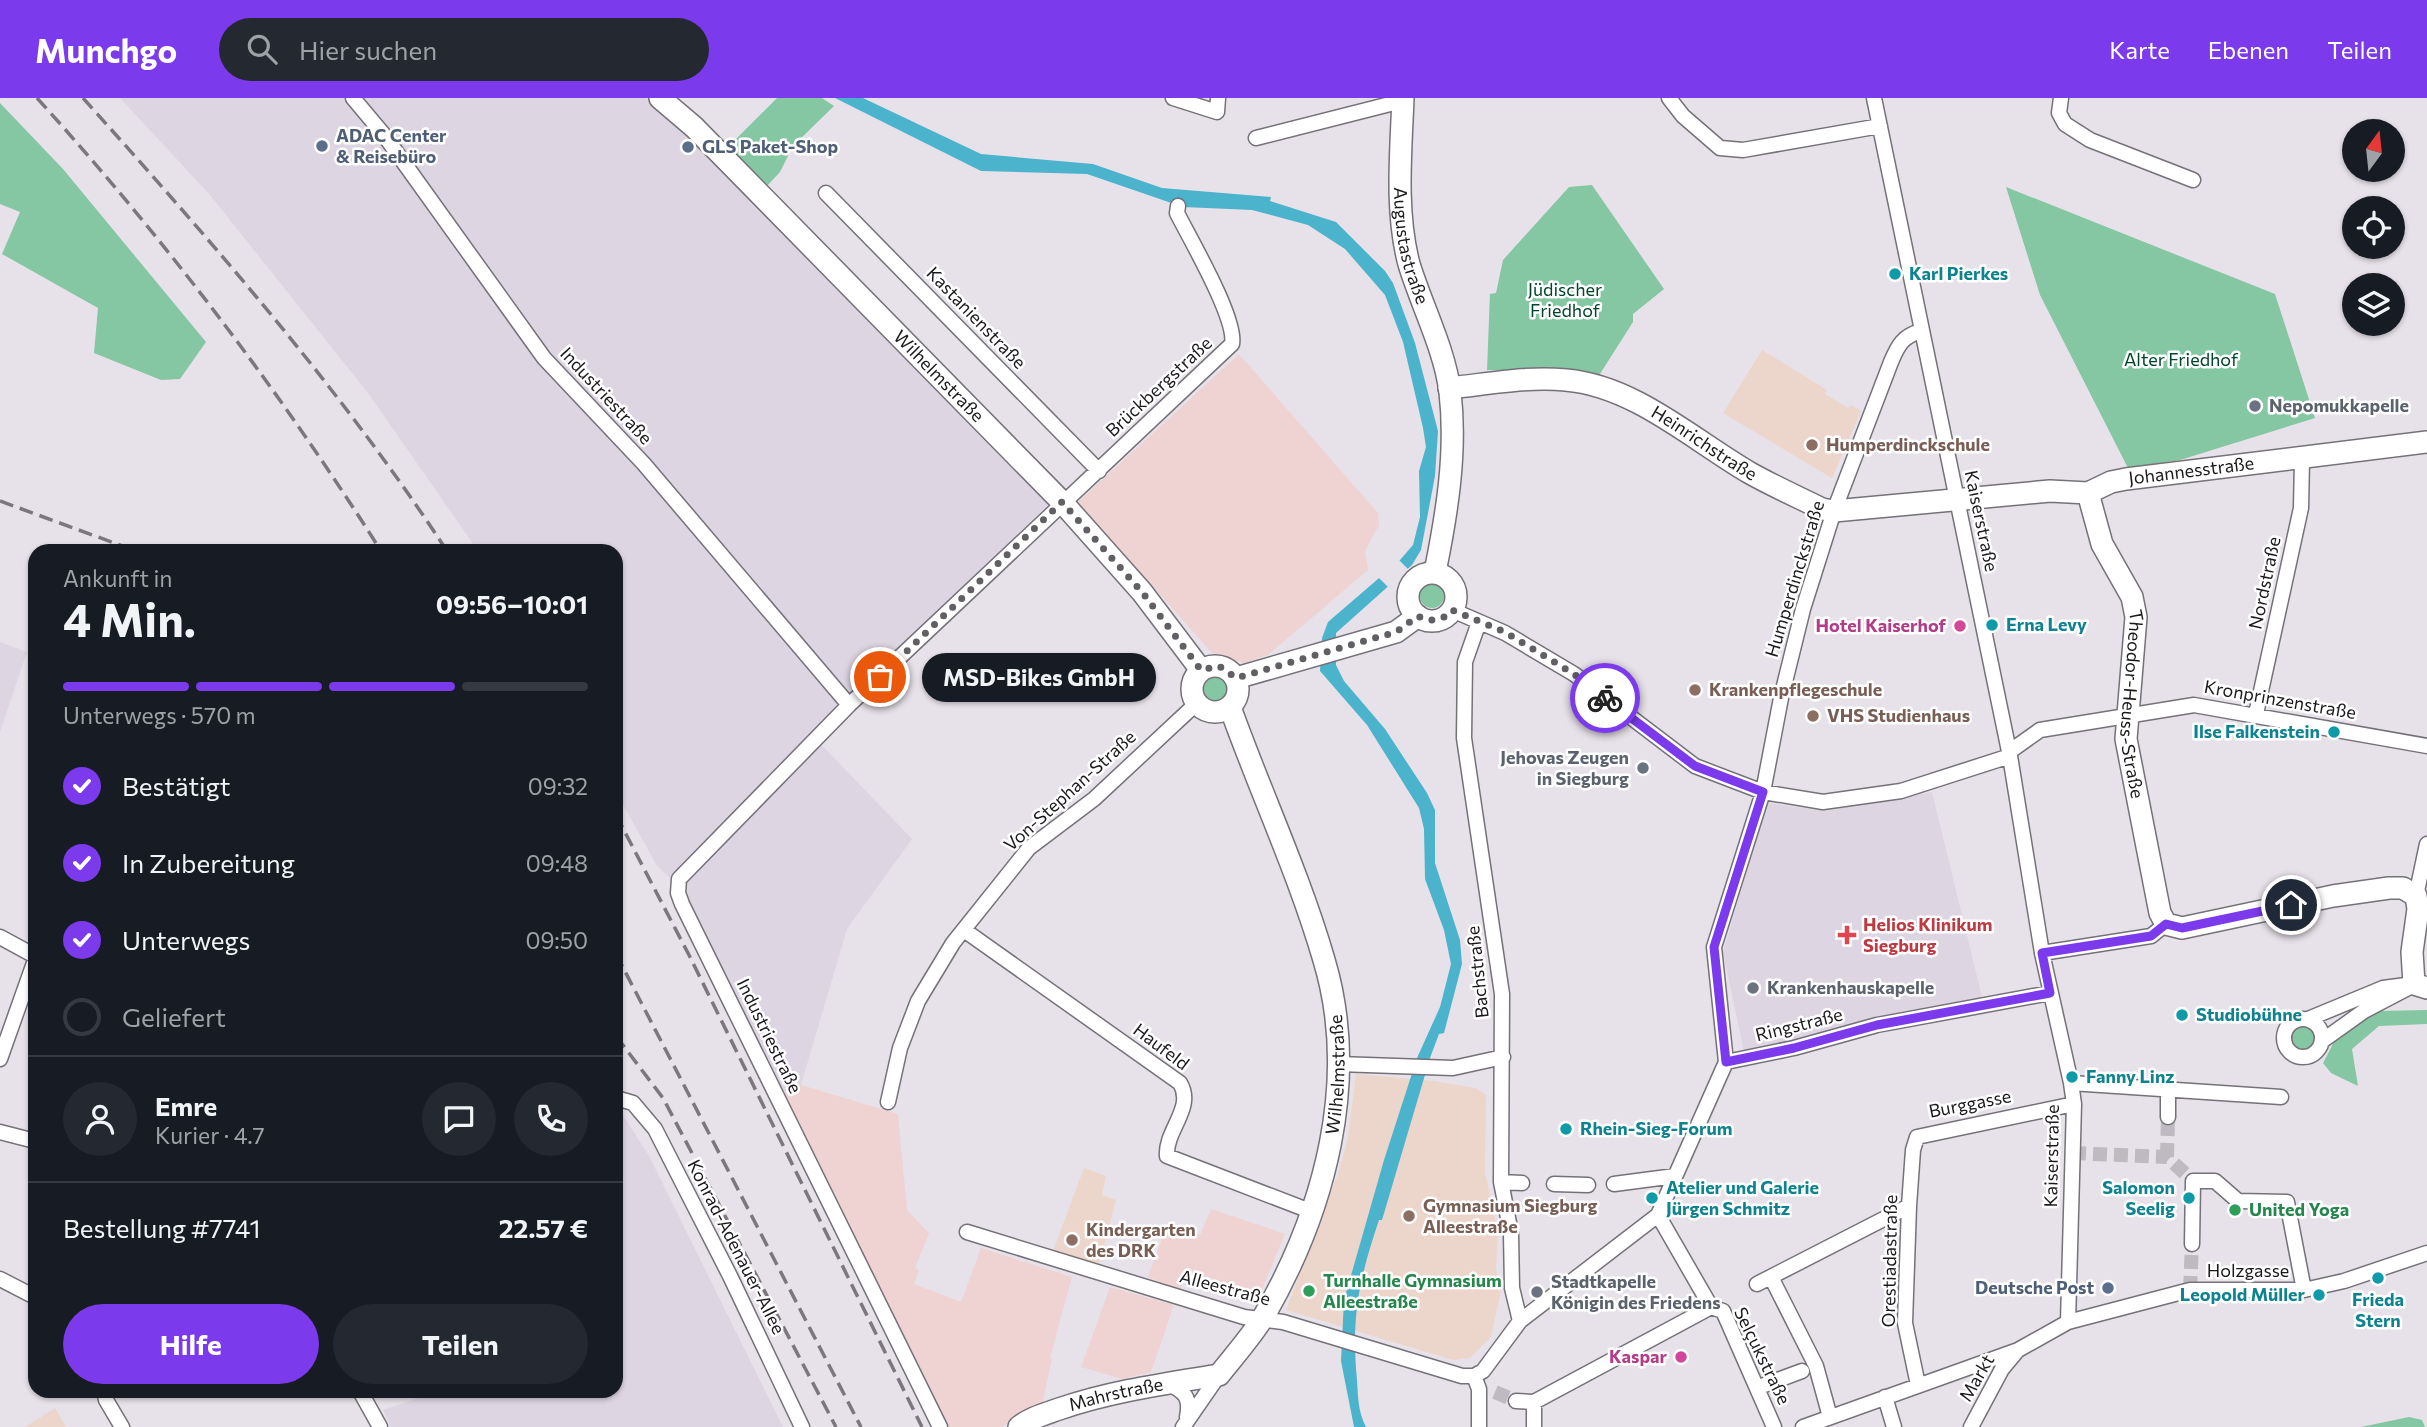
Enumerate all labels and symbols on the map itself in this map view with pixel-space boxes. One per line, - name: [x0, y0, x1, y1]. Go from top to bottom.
- north arrow: [2342, 119, 2404, 182]
- place label: ADAC Center & Reisebüro: [336, 124, 447, 167]
- place label: GLS Paket-Shop: [702, 135, 839, 157]
- marker: ADAC Center & Reisebüro: [314, 138, 330, 154]
- marker: GLS Paket-Shop: [680, 139, 696, 155]
- street label: Augustastraße: [1390, 187, 1434, 307]
- street label: Kastanienstraße: [922, 262, 1031, 373]
- place label: Karl Pierkes: [1909, 262, 2008, 284]
- marker: Karl Pierkes: [1887, 266, 1903, 282]
- park label: Jüdischer Friedhof: [1528, 278, 1602, 321]
- street label: Wilhelmstraße: [889, 325, 989, 426]
- street label: Brückbergstraße: [1101, 332, 1216, 441]
- street label: Industriestraße: [556, 342, 657, 449]
- park label: Alter Friedhof: [2124, 348, 2239, 370]
- place label: Nepomukkapelle: [2269, 394, 2409, 416]
- marker: Nepomukkapelle: [2247, 398, 2263, 414]
- street label: Heinrichstraße: [1648, 400, 1761, 485]
- place label: Humperdinckschule: [1826, 433, 1990, 455]
- marker: Humperdinckschule: [1804, 437, 1820, 453]
- street label: Johannesstraße: [2127, 451, 2255, 489]
- street label: Kaiserstraße: [1961, 468, 2003, 573]
- street label: Humperdinckstraße: [1760, 498, 1828, 660]
- street label: Nordstraße: [2243, 535, 2285, 631]
- street label: Theodor-Heuss-Straße: [2116, 608, 2149, 800]
- place label: Erna Levy: [2006, 613, 2087, 635]
- place label: Hotel Kaiserhof: [1816, 614, 1947, 636]
- marker: Erna Levy: [1984, 617, 2000, 633]
- marker: Hotel Kaiserhof: [1952, 618, 1968, 634]
- pin: [850, 647, 910, 707]
- callout: MSD-Bikes GmbH: [922, 652, 1156, 702]
- courier: [1570, 663, 1640, 733]
- street label: Kronprinzenstraße: [2202, 675, 2358, 723]
- place label: Krankenpflegeschule: [1709, 678, 1882, 700]
- marker: Krankenpflegeschule: [1687, 682, 1703, 698]
- place label: VHS Studienhaus: [1827, 704, 1970, 726]
- marker: VHS Studienhaus: [1805, 708, 1821, 724]
- place label: Ilse Falkenstein: [2193, 720, 2320, 742]
- marker: Ilse Falkenstein: [2326, 724, 2342, 740]
- street label: Von-Stephan-Straße: [999, 725, 1140, 855]
- place label: Jehovas Zeugen in Siegburg: [1500, 746, 1629, 789]
- marker: Jehovas Zeugen in Siegburg: [1635, 760, 1651, 776]
- pin: [2261, 875, 2321, 935]
- place label: Helios Klinikum Siegburg: [1863, 913, 1993, 956]
- street label: Bachstraße: [1461, 925, 1493, 1019]
- marker: Helios Klinikum Siegburg: [1837, 925, 1857, 945]
- street label: Industriestraße: [733, 975, 807, 1097]
- place label: Krankenhauskapelle: [1767, 976, 1934, 998]
- marker: Krankenhauskapelle: [1745, 980, 1761, 996]
- street label: Ringstraße: [1753, 1003, 1845, 1045]
- place label: Studiobühne: [2196, 1003, 2302, 1025]
- marker: Studiobühne: [2174, 1007, 2190, 1023]
- street label: Wilhelmstraße: [1320, 1014, 1349, 1136]
- street label: Haufeld: [1129, 1018, 1194, 1074]
- place label: Fanny Linz: [2086, 1065, 2175, 1087]
- marker: Fanny Linz: [2064, 1069, 2080, 1085]
- street label: Burggasse: [1927, 1084, 2013, 1122]
- street label: Kaiserstraße: [2039, 1104, 2063, 1208]
- place label: Rhein-Sieg-Forum: [1580, 1117, 1732, 1139]
- marker: Rhein-Sieg-Forum: [1558, 1121, 1574, 1137]
- street label: Konrad-Adenauer-Allee: [683, 1156, 790, 1337]
- place label: Atelier und Galerie Jürgen Schmitz: [1666, 1176, 1819, 1219]
- place label: Salomon Seelig: [2102, 1176, 2175, 1219]
- marker: Atelier und Galerie Jürgen Schmitz: [1644, 1190, 1660, 1206]
- marker: Salomon Seelig: [2181, 1190, 2197, 1206]
- place label: Gymnasium Siegburg Alleestraße: [1423, 1194, 1597, 1237]
- street label: Orestiadastraße: [1877, 1194, 1901, 1328]
- place label: United Yoga: [2249, 1198, 2349, 1220]
- marker: United Yoga: [2227, 1202, 2243, 1218]
- marker: Gymnasium Siegburg Alleestraße: [1401, 1208, 1417, 1224]
- place label: Kindergarten des DRK: [1086, 1218, 1196, 1261]
- marker: Kindergarten des DRK: [1064, 1232, 1080, 1248]
- street label: Holzgasse: [2207, 1259, 2289, 1281]
- street label: Alleestraße: [1178, 1264, 1273, 1310]
- place label: Turnhalle Gymnasium Alleestraße: [1323, 1269, 1502, 1312]
- place label: Stadtkapelle Königin des Friedens: [1551, 1270, 1721, 1313]
- marker: Frieda Stern: [2370, 1270, 2386, 1286]
- place label: Deutsche Post: [1975, 1276, 2094, 1298]
- marker: Deutsche Post: [2100, 1280, 2116, 1296]
- marker: Turnhalle Gymnasium Alleestraße: [1301, 1283, 1317, 1299]
- place label: Leopold Müller: [2180, 1283, 2306, 1305]
- marker: Stadtkapelle Königin des Friedens: [1529, 1284, 1545, 1300]
- marker: Leopold Müller: [2311, 1287, 2327, 1303]
- place label: Frieda Stern: [2352, 1288, 2404, 1331]
- street label: Selçukstraße: [1730, 1303, 1796, 1408]
- place label: Kaspar: [1609, 1345, 1668, 1367]
- marker: Kaspar: [1673, 1349, 1689, 1365]
- street label: Markt: [1954, 1350, 1998, 1405]
- street label: Mahrstraße: [1066, 1372, 1165, 1415]

